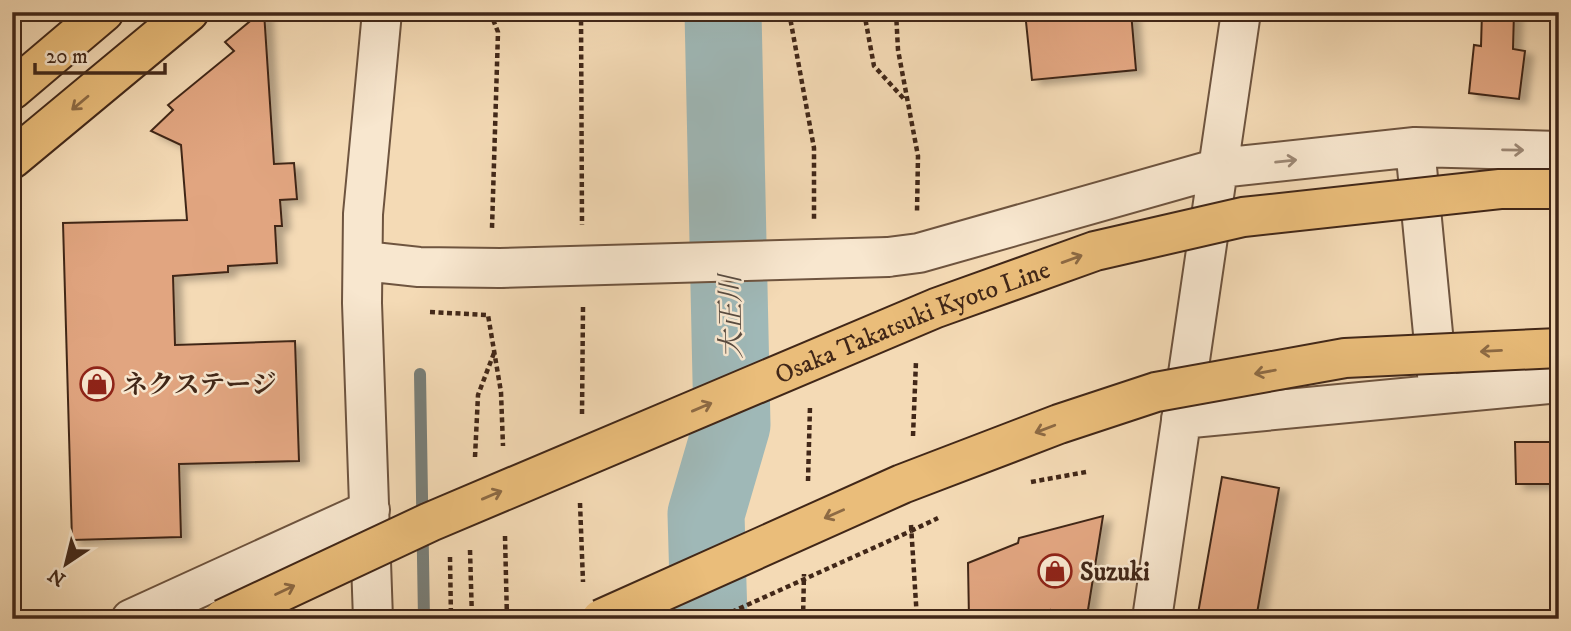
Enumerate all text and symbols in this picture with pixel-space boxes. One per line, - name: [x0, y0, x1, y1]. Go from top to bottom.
- scale bar: [35, 32, 164, 76]
- text: 20 m: [46, 44, 88, 70]
- one-way arrow: [72, 95, 90, 111]
- one-way arrow: [1501, 143, 1524, 156]
- one-way arrow: [1275, 154, 1297, 167]
- one-way arrow: [1061, 252, 1083, 264]
- street label: Osaka Takatsuki Kyoto Line: [770, 254, 1055, 392]
- water label: 大正川: [713, 272, 750, 359]
- one-way arrow: [1479, 345, 1502, 358]
- shop icon: ネクステージ: [78, 365, 116, 403]
- one-way arrow: [1254, 366, 1276, 380]
- place label: ネクステージ: [122, 369, 277, 402]
- one-way arrow: [691, 400, 712, 413]
- one-way arrow: [1034, 424, 1056, 436]
- one-way arrow: [481, 488, 502, 501]
- one-way arrow: [824, 508, 845, 521]
- north arrow: [32, 530, 102, 600]
- shop icon: Suzuki: [1036, 552, 1074, 590]
- place label: Suzuki: [1080, 556, 1150, 589]
- text: N: [44, 563, 70, 591]
- one-way arrow: [274, 583, 295, 596]

